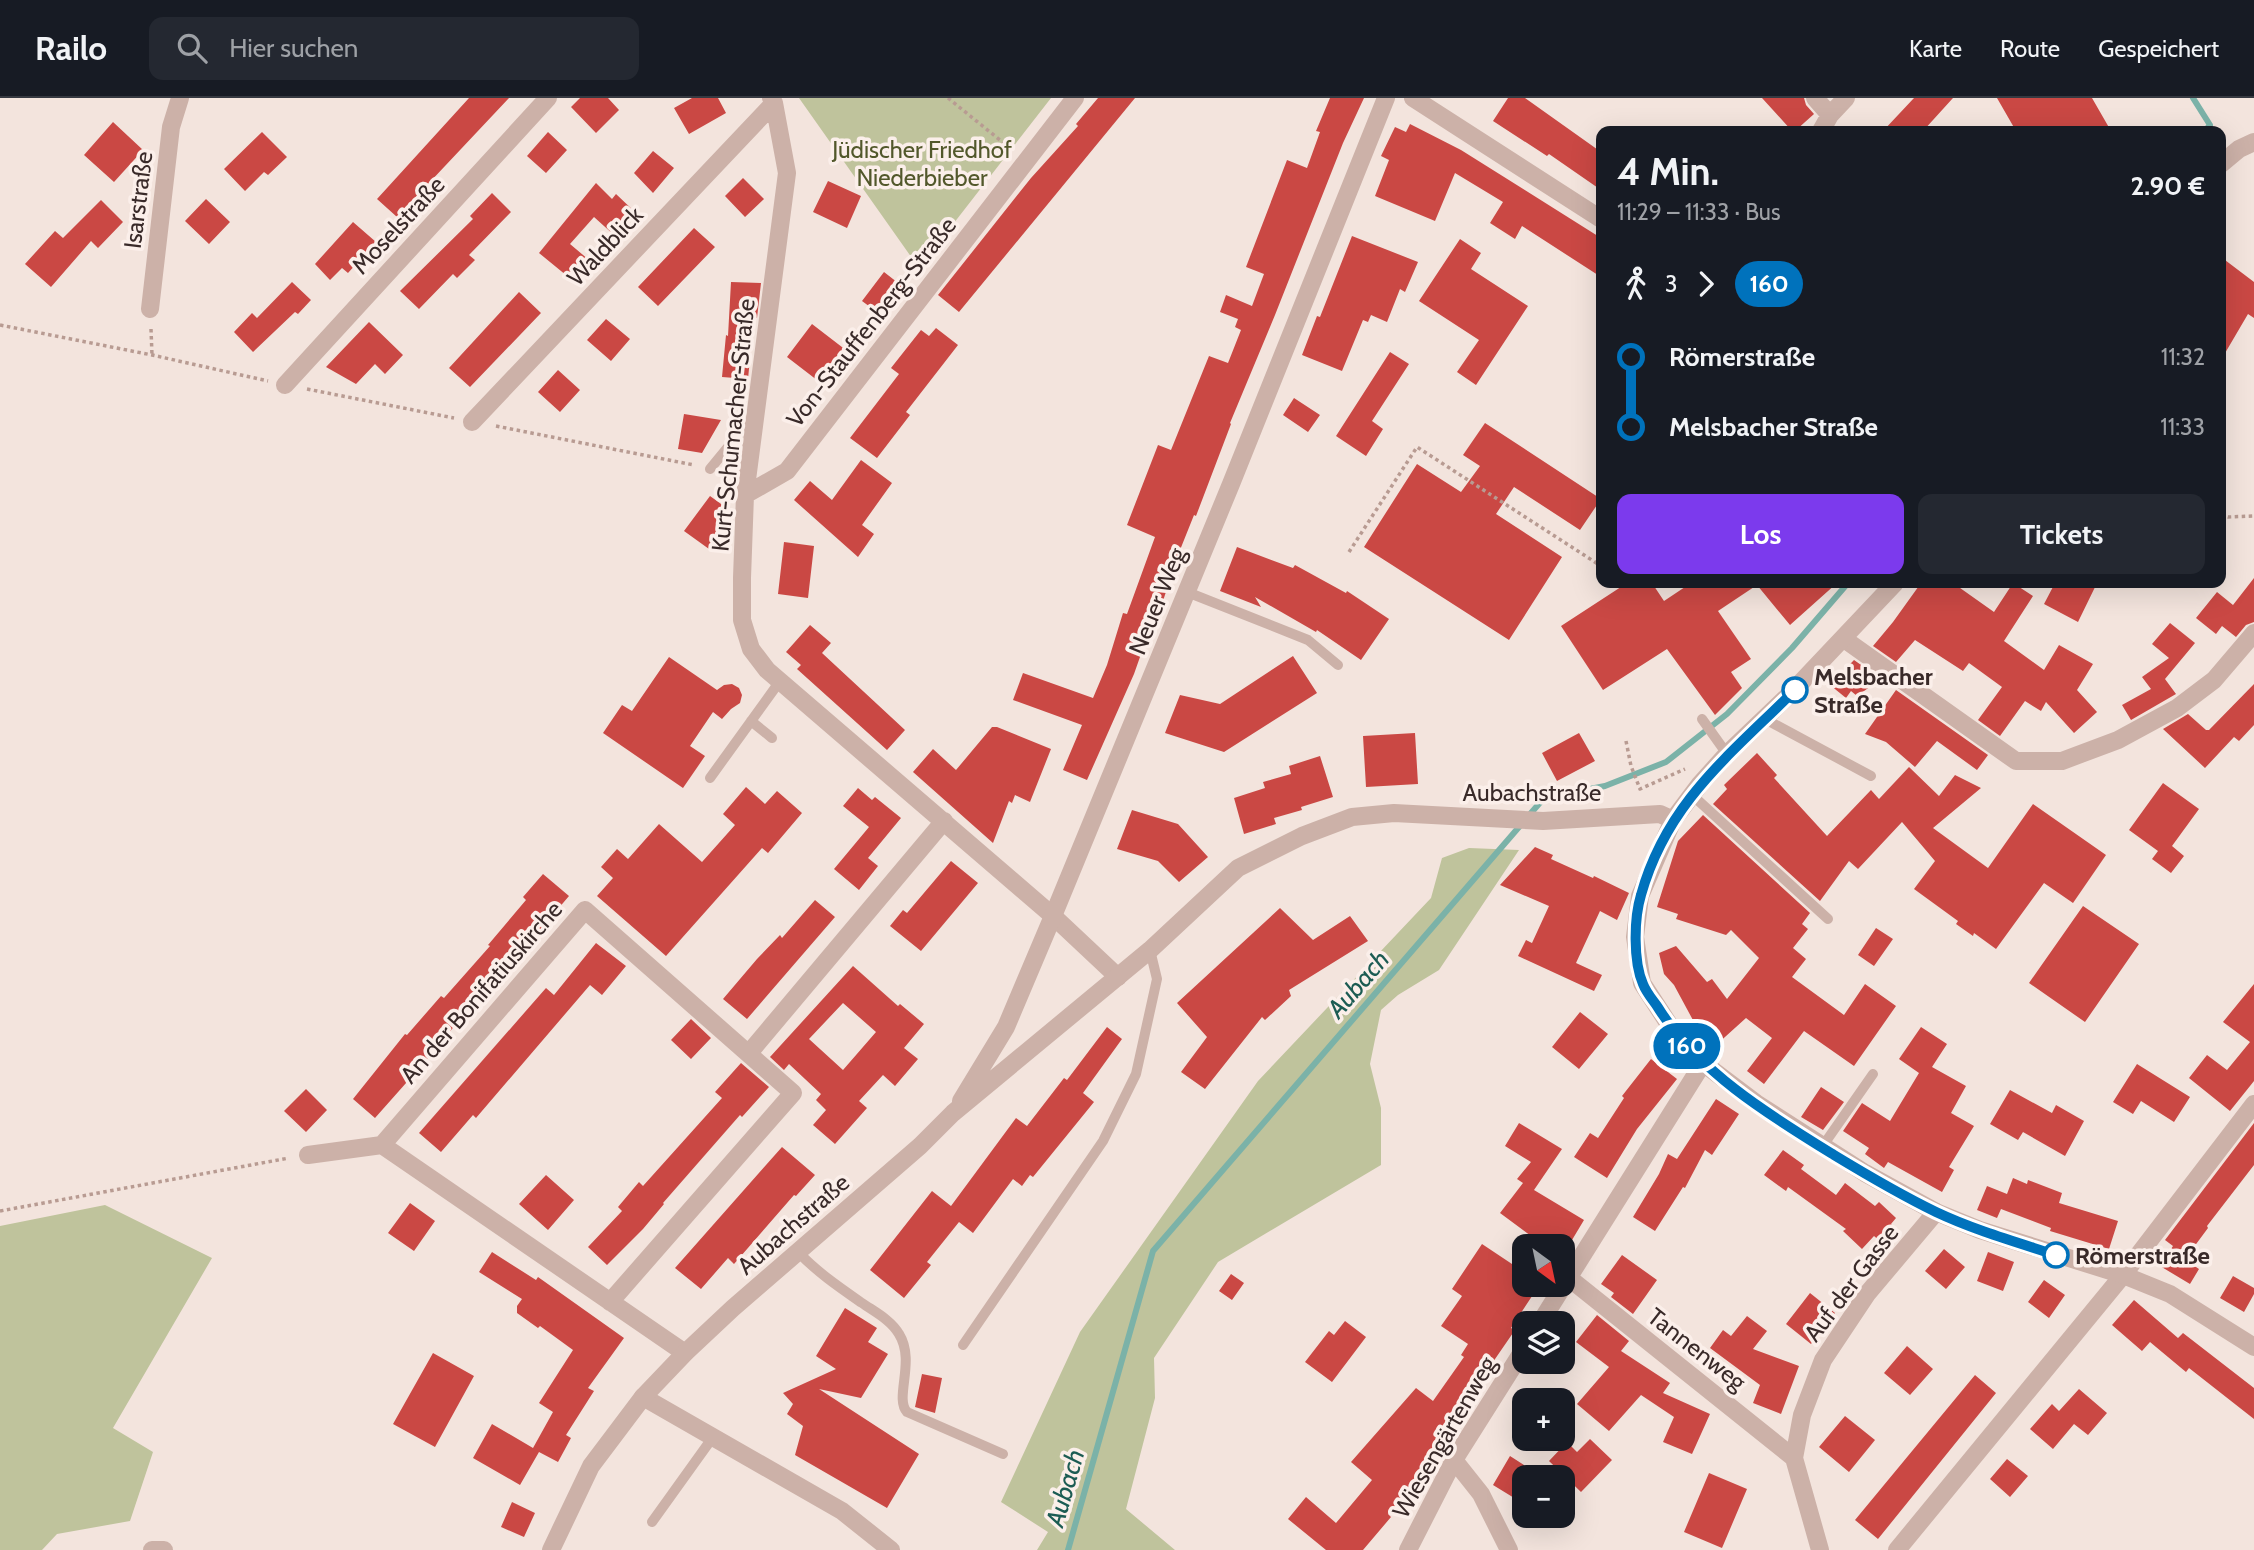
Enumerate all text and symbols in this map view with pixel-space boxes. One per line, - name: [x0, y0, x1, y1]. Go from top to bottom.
- search box: [149, 17, 639, 80]
- text: Railo: [35, 28, 107, 68]
- icon: search: [173, 29, 211, 67]
- text: Hier suchen: [229, 32, 358, 64]
- text: Karte: [1909, 34, 1962, 63]
- text: Route: [2000, 34, 2060, 63]
- text: Gespeichert: [2098, 34, 2219, 63]
- park label: Jüdischer Friedhof Niederbieber: [831, 135, 1012, 192]
- text: 4 Min.: [1617, 148, 1719, 195]
- street label: Isarstraße: [118, 150, 158, 250]
- street label: Moselstraße: [345, 170, 451, 280]
- text: 2.90 €: [2130, 170, 2205, 202]
- text: 11:29 – 11:33 · Bus: [1617, 198, 1780, 226]
- street label: Waldblick: [561, 200, 649, 292]
- street label: Von-Stauffenberg-Straße: [780, 211, 962, 433]
- icon: walk: [1617, 265, 1655, 303]
- icon: forward: [1687, 265, 1725, 303]
- text: 160: [1749, 269, 1789, 298]
- text: 3: [1665, 270, 1677, 298]
- street label: Kurt-Schumacher-Straße: [705, 297, 761, 553]
- text: Römerstraße: [1669, 341, 1815, 373]
- text: 11:32: [2161, 343, 2205, 371]
- text: Melsbacher Straße: [1669, 411, 1878, 443]
- text: 11:33: [2160, 413, 2205, 441]
- button: Los: [1617, 494, 1904, 574]
- button: Tickets: [1918, 494, 2205, 574]
- street label: Neuer Weg: [1122, 542, 1192, 659]
- place label: Melsbacher Straße: [1814, 662, 1933, 719]
- marker: Melsbacher Straße: [1782, 677, 1808, 703]
- street label: Aubachstraße: [1463, 778, 1601, 807]
- street label: An der Bonifatiuskirche: [394, 895, 568, 1089]
- water label: Aubach: [1319, 944, 1396, 1025]
- line badge: 160: [1647, 1023, 1727, 1069]
- text: 160: [1667, 1031, 1707, 1060]
- street label: Aubachstraße: [731, 1168, 855, 1280]
- street label: Auf der Gasse: [1798, 1219, 1904, 1347]
- north arrow: [1512, 1234, 1575, 1297]
- map controls: [1512, 1234, 1575, 1528]
- place label: Römerstraße: [2075, 1241, 2210, 1270]
- marker: Römerstraße: [2043, 1242, 2069, 1268]
- street label: Tannenweg: [1642, 1302, 1753, 1397]
- button: layers: [1512, 1311, 1575, 1374]
- street label: Wiesengärtenweg: [1386, 1350, 1503, 1523]
- button: +: [1512, 1388, 1575, 1451]
- water label: Aubach: [1038, 1446, 1091, 1531]
- button: −: [1512, 1465, 1575, 1528]

